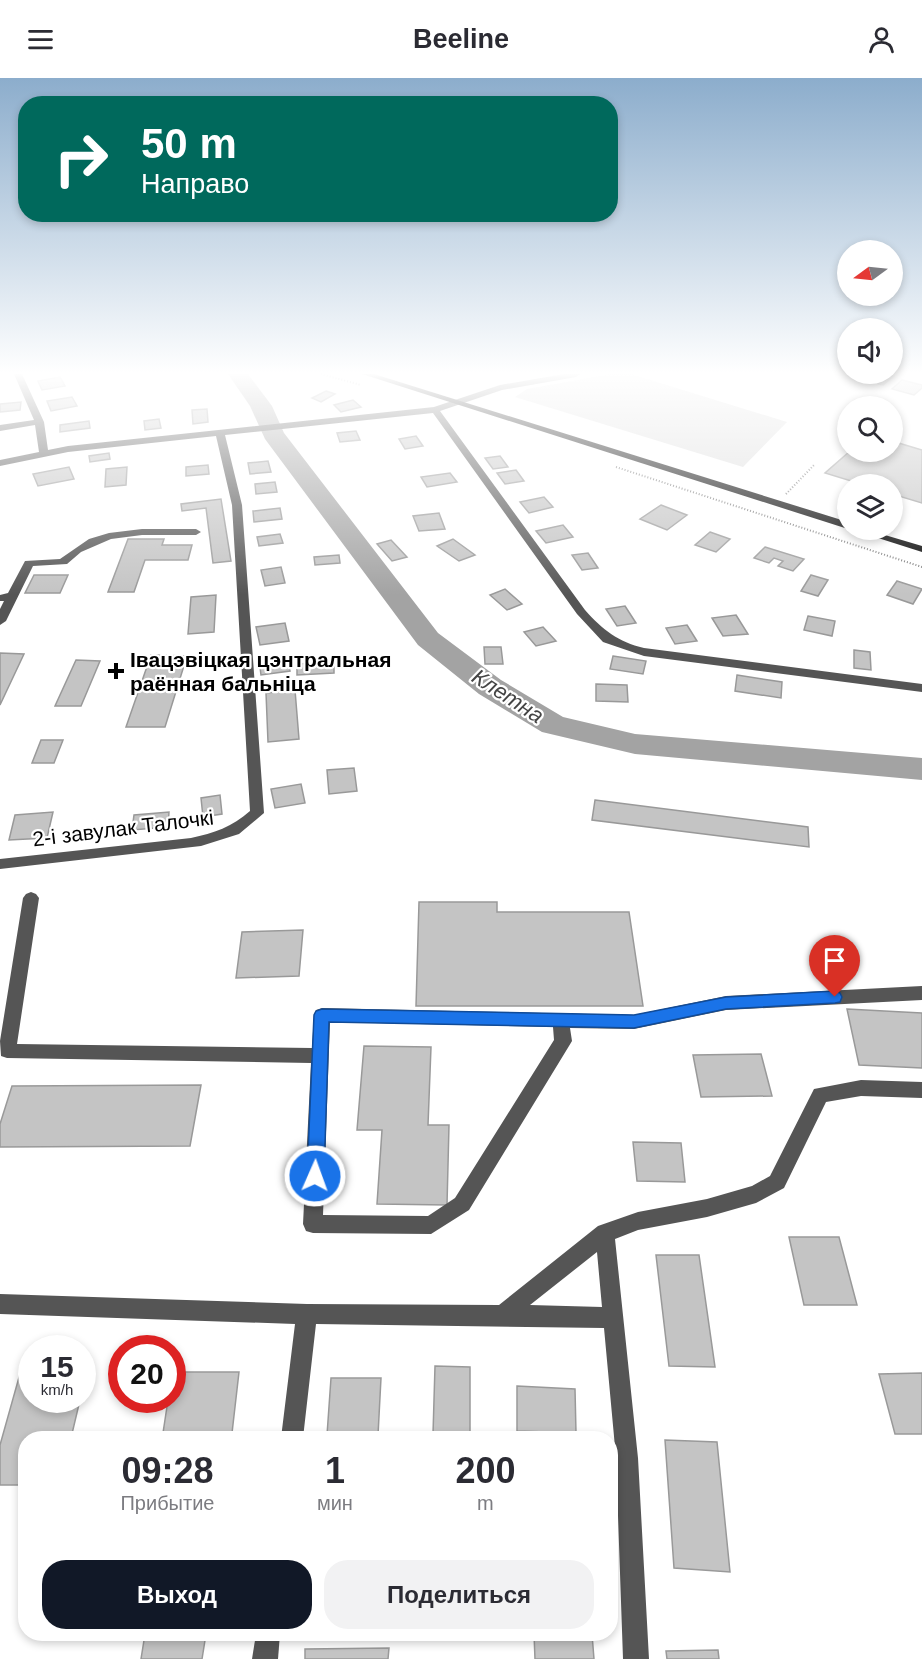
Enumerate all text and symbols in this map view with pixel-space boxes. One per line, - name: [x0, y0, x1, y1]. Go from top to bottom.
- icon: menu: [24, 23, 57, 56]
- icon: person: [865, 23, 898, 56]
- text: Beeline: [413, 24, 509, 54]
- icon: right: [42, 120, 120, 198]
- text: 50 m: [141, 120, 237, 167]
- text: Направо: [141, 169, 249, 199]
- north arrow: [837, 240, 903, 306]
- map controls: [837, 240, 903, 540]
- button: sound: [837, 318, 903, 384]
- button: search: [837, 396, 903, 462]
- button: layers: [837, 474, 903, 540]
- place label: Івацэвіцкая цэнтральная раённая бальніца: [130, 648, 391, 695]
- marker: Івацэвіцкая цэнтральная раённая бальніца: [107, 662, 125, 680]
- water label: Клетна: [468, 664, 548, 728]
- street label: 2-і завулак Талочкі: [31, 805, 215, 851]
- pin: [809, 935, 860, 997]
- icon: arrive: [818, 944, 851, 977]
- position arrow: [283, 1144, 347, 1208]
- speed limit sign: 20: [108, 1335, 186, 1413]
- text: 15: [40, 1350, 74, 1383]
- text: km/h: [41, 1381, 73, 1398]
- text: 09:28: [121, 1450, 214, 1491]
- text: 1: [325, 1450, 345, 1491]
- text: 200: [455, 1450, 515, 1491]
- text: Прибытие: [120, 1492, 214, 1514]
- text: мин: [317, 1492, 353, 1514]
- text: m: [477, 1492, 494, 1514]
- button: Выход: [42, 1560, 312, 1629]
- button: Поделиться: [324, 1560, 594, 1629]

